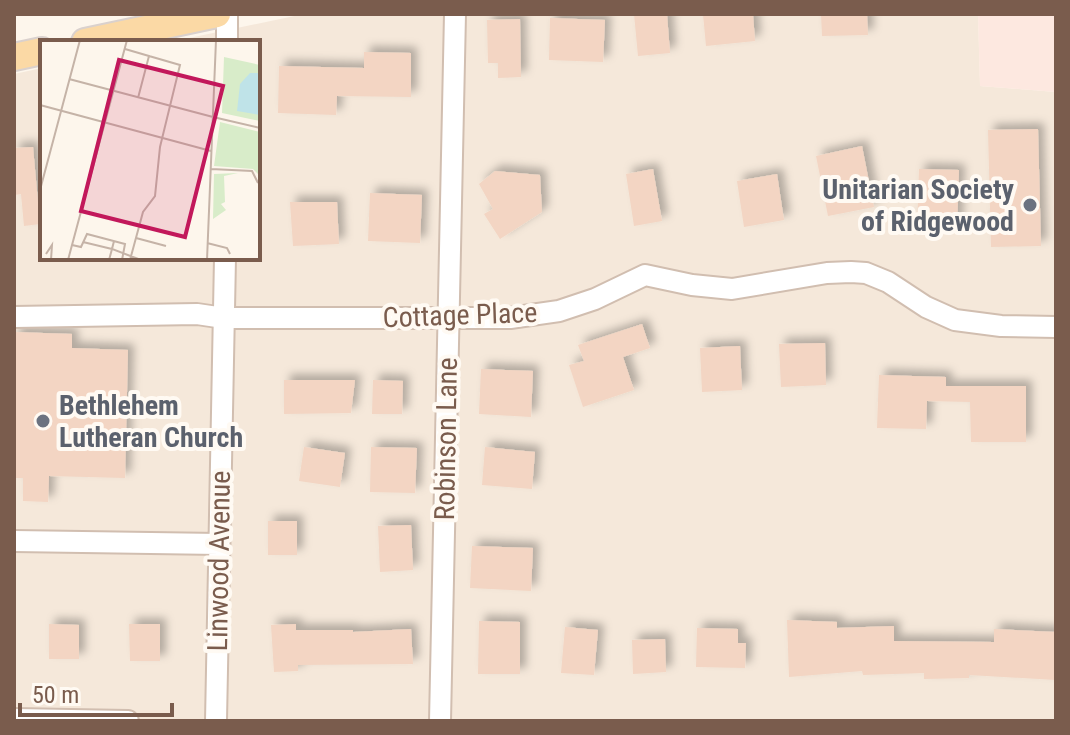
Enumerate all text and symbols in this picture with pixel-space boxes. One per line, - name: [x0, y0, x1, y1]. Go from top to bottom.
- inset map: [40, 40, 260, 260]
- place label: Unitarian Society of Ridgewood: [822, 173, 1015, 238]
- marker: Unitarian Society of Ridgewood: [1021, 196, 1039, 214]
- street label: Cottage Place: [382, 296, 538, 334]
- street label: Robinson Lane: [428, 357, 464, 521]
- place label: Bethlehem Lutheran Church: [59, 389, 243, 454]
- marker: Bethlehem Lutheran Church: [34, 412, 52, 430]
- street label: Linwood Avenue: [201, 470, 237, 652]
- scale bar: [20, 667, 172, 717]
- text: 50 m: [32, 681, 79, 709]

